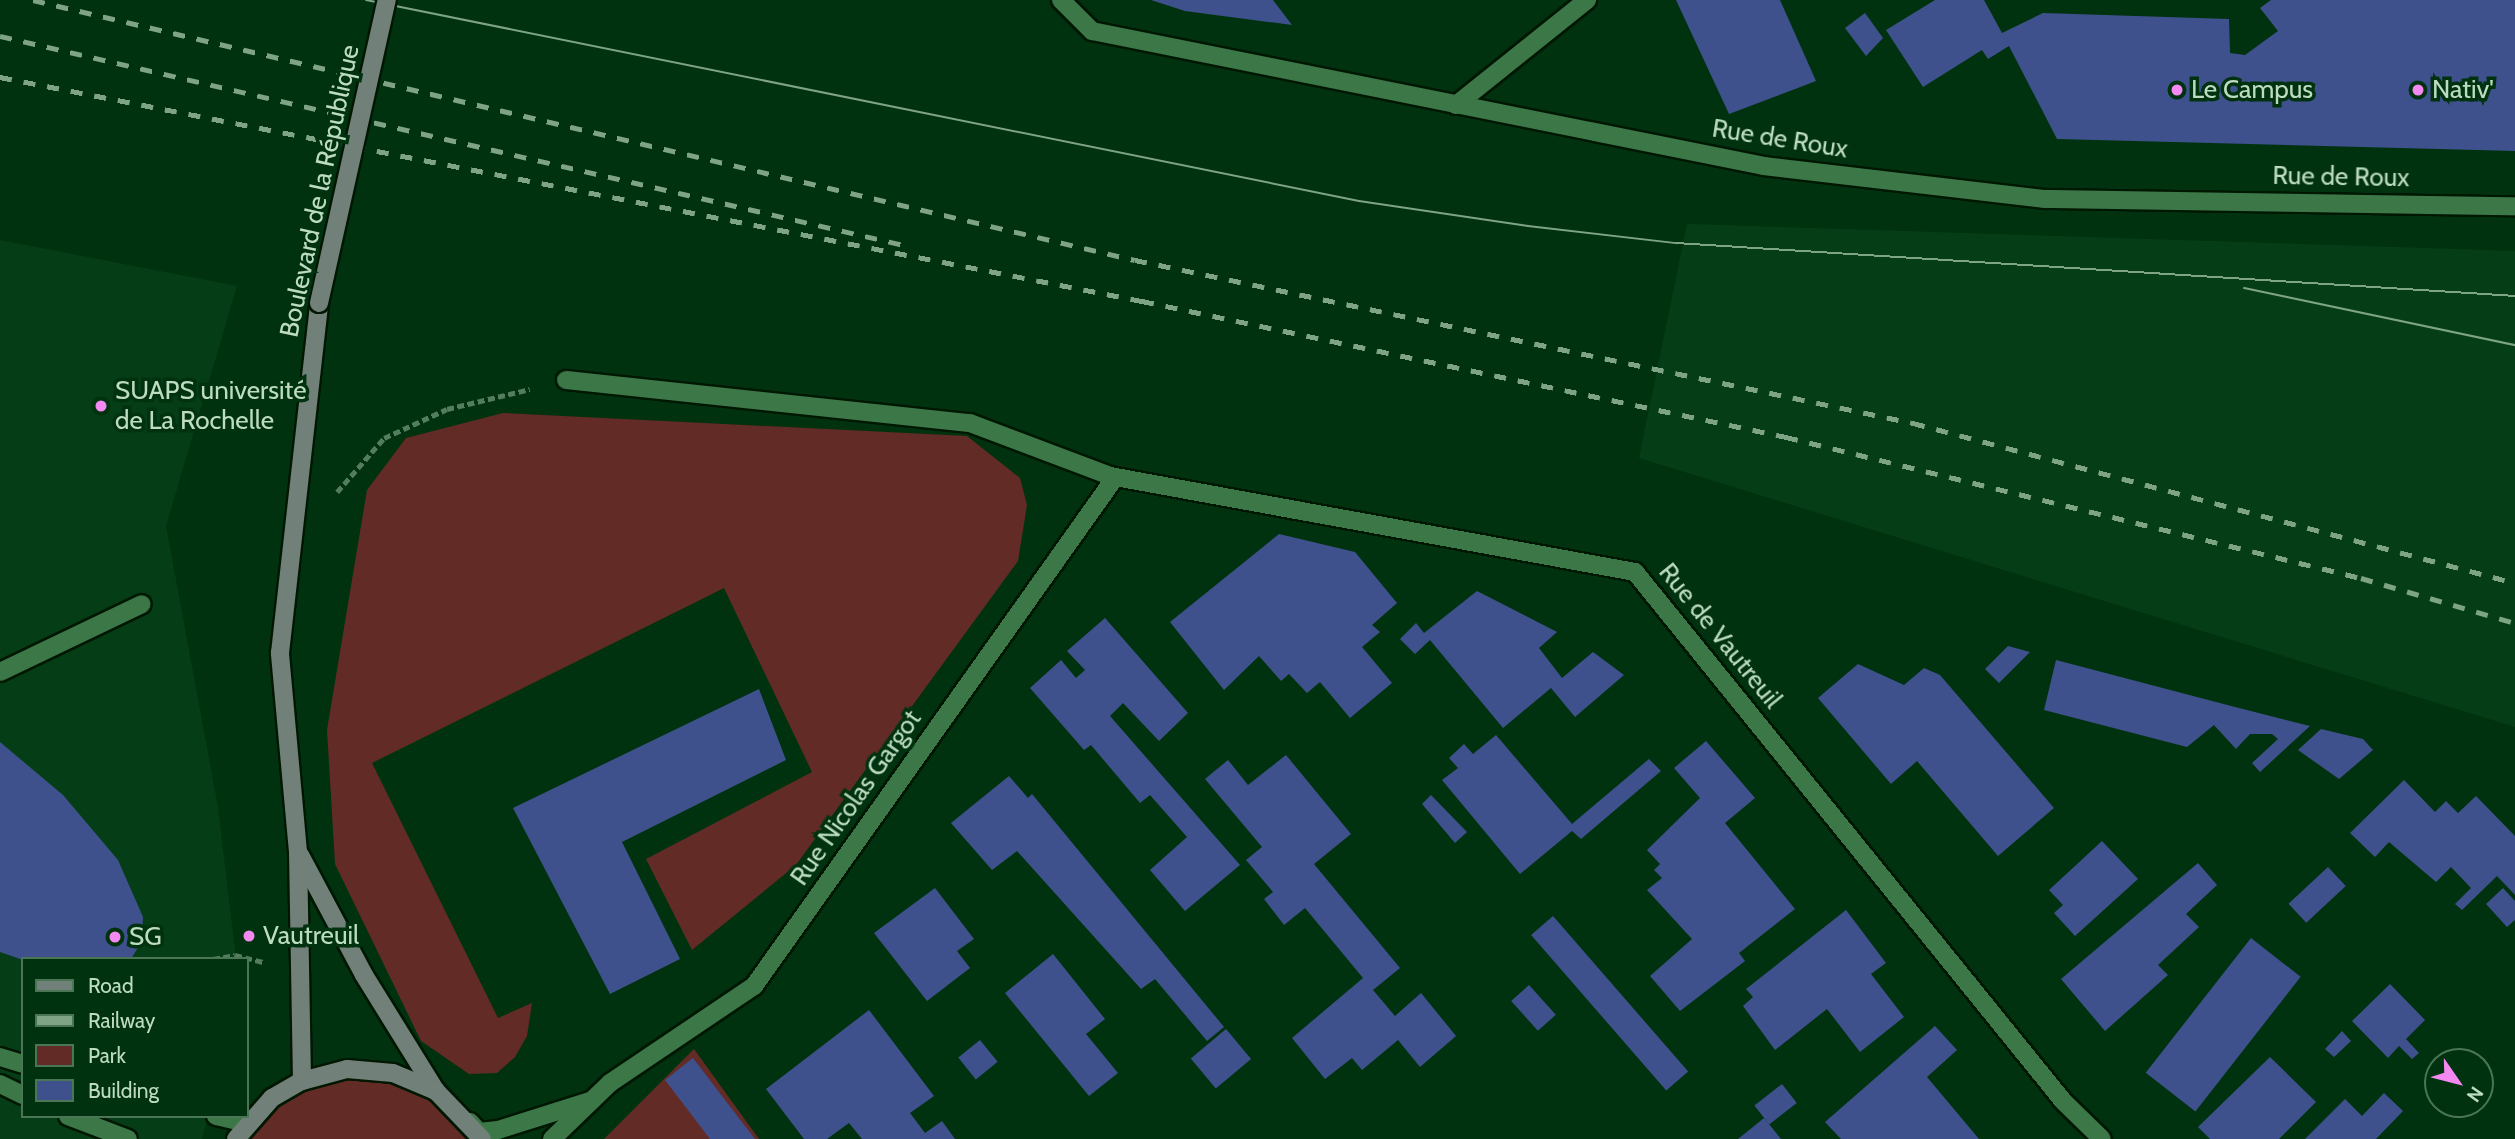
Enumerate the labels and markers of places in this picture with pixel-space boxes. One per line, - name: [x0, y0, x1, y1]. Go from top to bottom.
- place label: Le Campus: [2191, 74, 2313, 106]
- place label: Nativ': [2432, 74, 2494, 106]
- marker: Le Campus: [2169, 82, 2185, 98]
- marker: Nativ': [2410, 82, 2426, 98]
- place label: SUAPS université de La Rochelle: [115, 375, 307, 436]
- marker: SUAPS université de La Rochelle: [93, 398, 109, 414]
- place label: Vautreuil: [263, 920, 359, 952]
- place label: SG: [129, 921, 162, 953]
- marker: Vautreuil: [241, 928, 257, 944]
- marker: SG: [107, 929, 123, 945]

